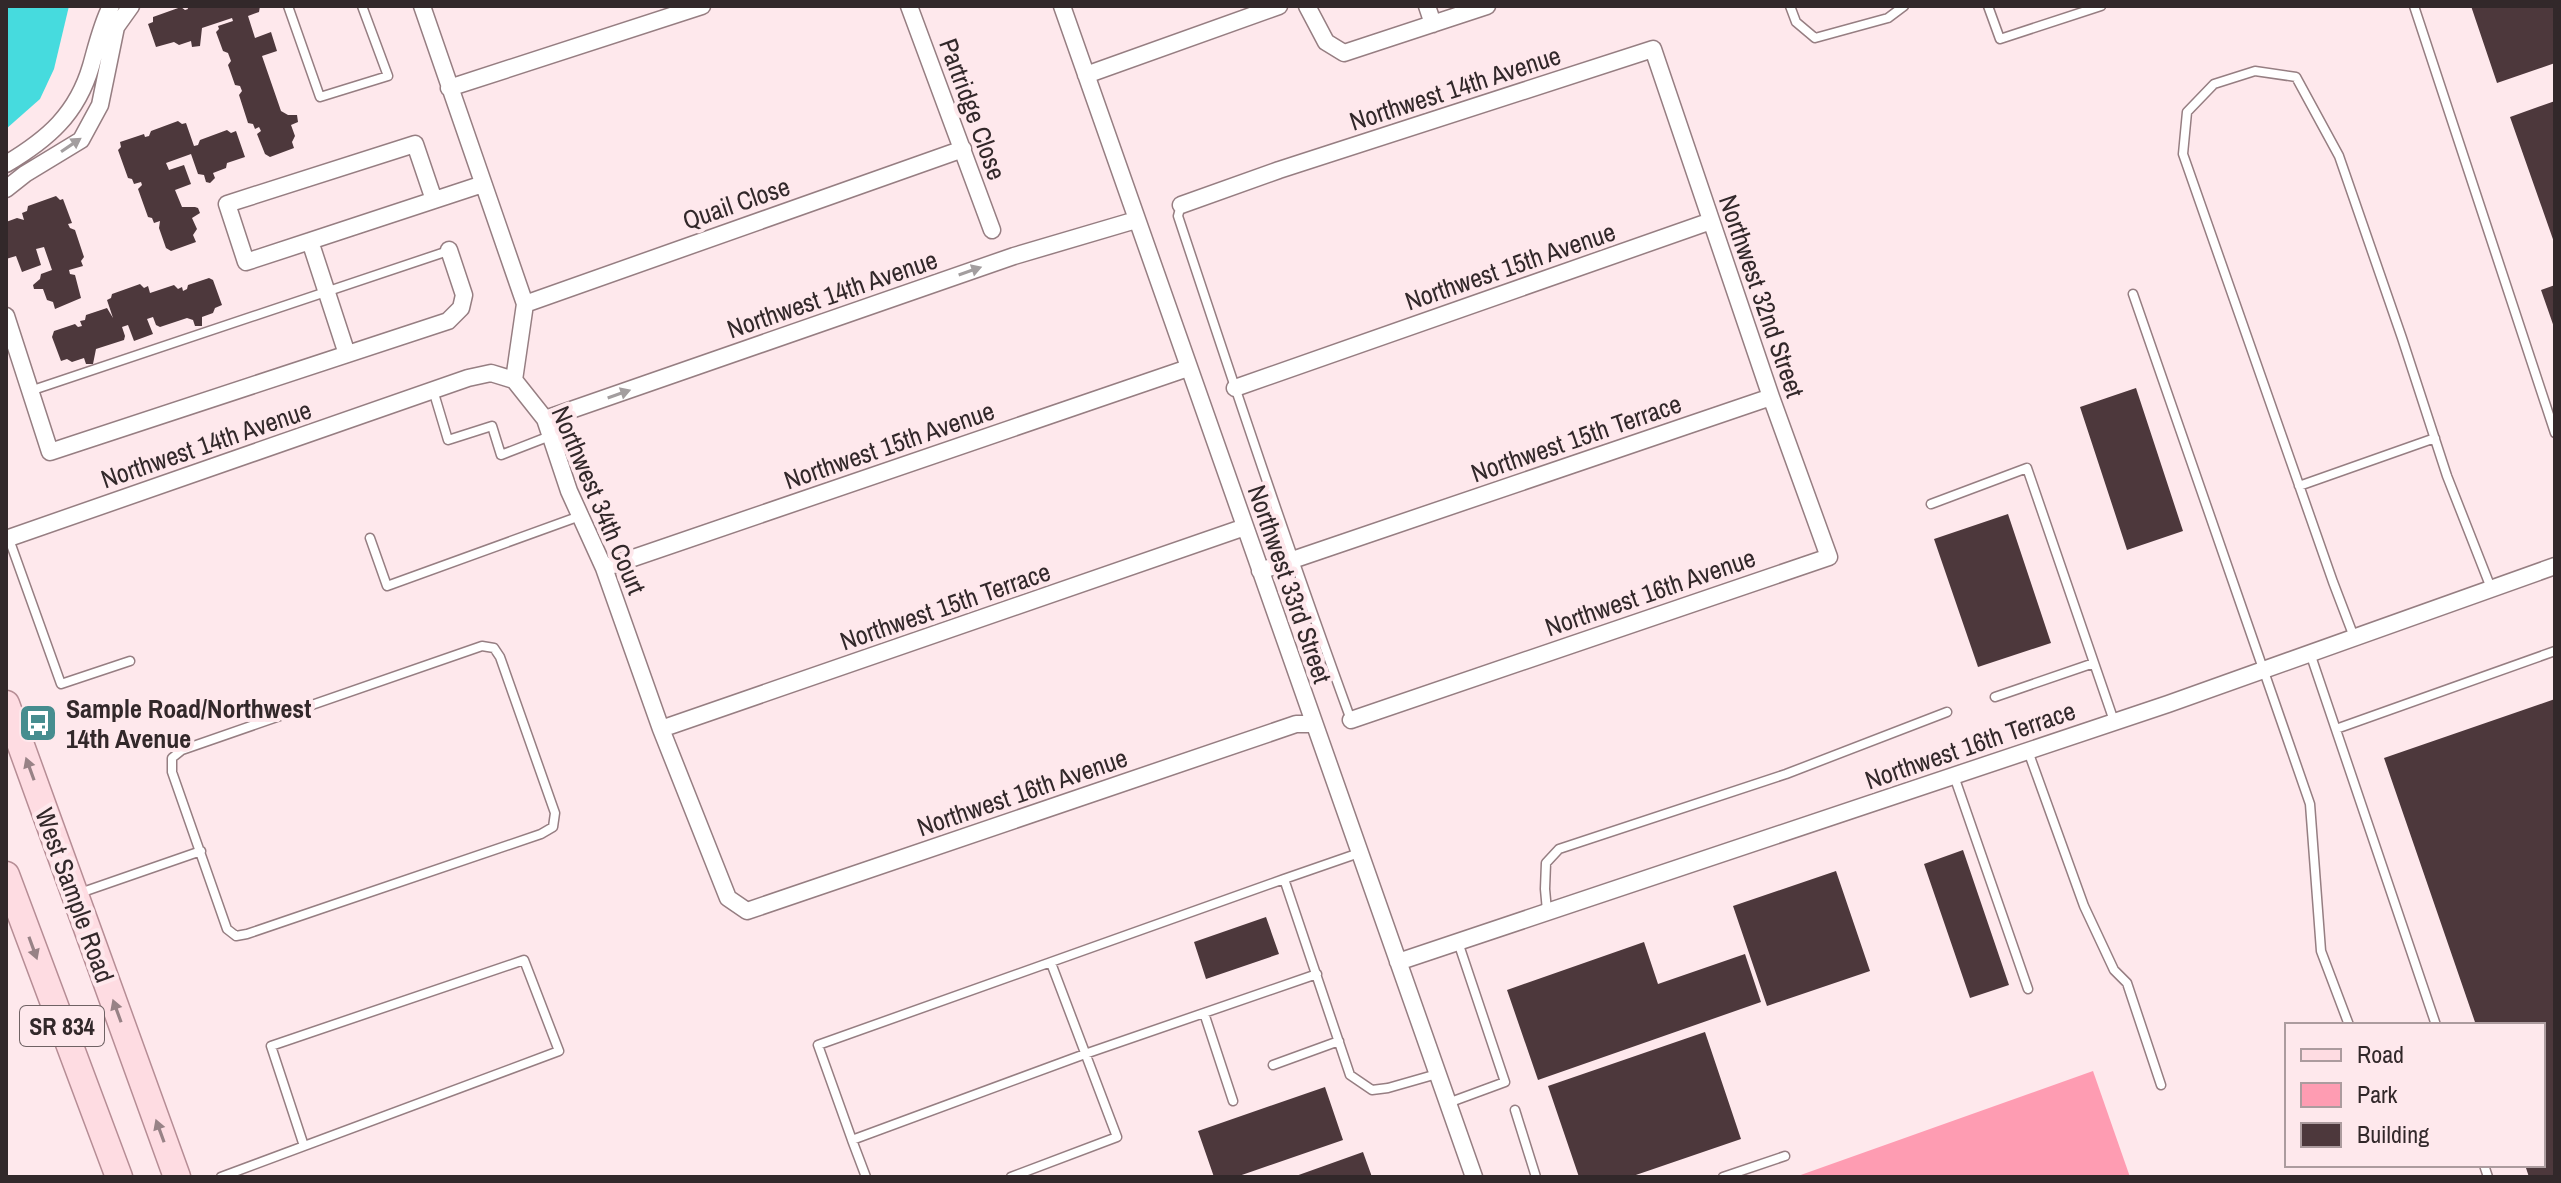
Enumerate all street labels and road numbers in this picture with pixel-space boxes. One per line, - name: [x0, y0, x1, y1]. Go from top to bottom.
- street label: Partridge Close: [931, 33, 1015, 185]
- street label: Northwest 14th Avenue: [1345, 37, 1565, 139]
- street label: Quail Close: [678, 168, 794, 238]
- street label: Northwest 32nd Street: [1711, 190, 1813, 402]
- street label: Northwest 15th Avenue: [1400, 214, 1620, 318]
- street label: Northwest 14th Avenue: [722, 242, 942, 346]
- street label: Northwest 15th Terrace: [1466, 386, 1686, 490]
- street label: Northwest 14th Avenue: [96, 392, 316, 496]
- street label: Northwest 15th Avenue: [779, 393, 999, 497]
- street label: Northwest 34th Court: [544, 400, 654, 600]
- street label: Northwest 33rd Street: [1240, 480, 1340, 688]
- street label: Northwest 16th Avenue: [1540, 540, 1760, 644]
- street label: Northwest 15th Terrace: [835, 554, 1055, 658]
- street label: Northwest 16th Terrace: [1860, 693, 2080, 797]
- street label: Northwest 16th Avenue: [912, 740, 1132, 844]
- street label: West Sample Road: [27, 803, 123, 987]
- road number: SR 834: [20, 1006, 104, 1046]

